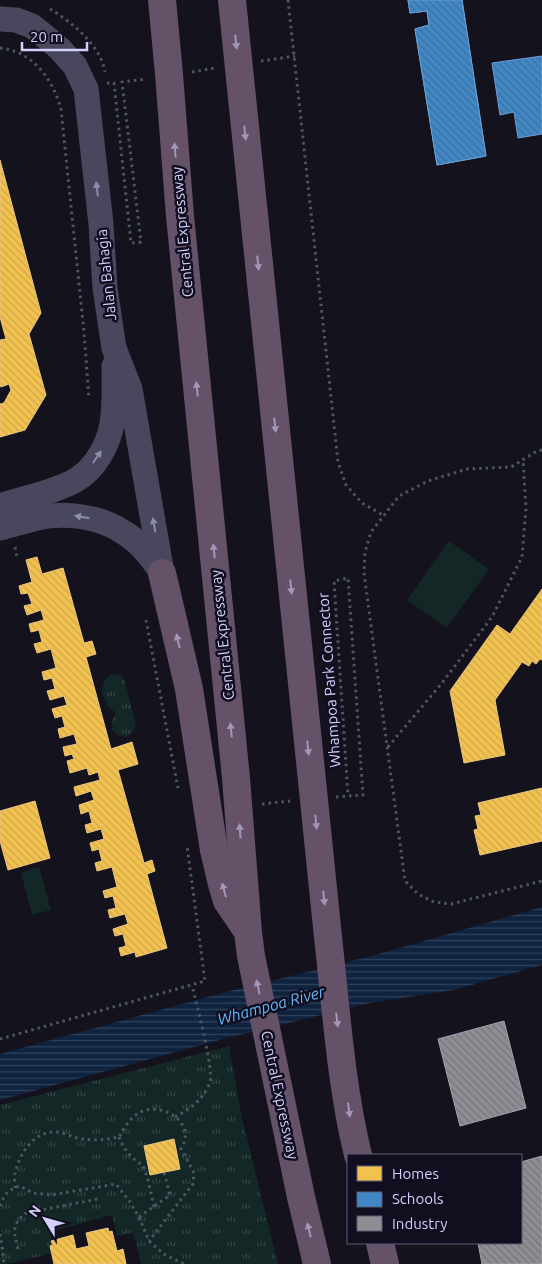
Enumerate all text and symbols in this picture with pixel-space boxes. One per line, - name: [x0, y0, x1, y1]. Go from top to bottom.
- scale bar: [22, 20, 88, 52]
- text: 20 m: [30, 28, 63, 45]
- one-way arrow: [232, 35, 240, 51]
- one-way arrow: [241, 125, 249, 141]
- one-way arrow: [171, 142, 179, 158]
- street label: Central Expressway: [168, 166, 196, 298]
- one-way arrow: [93, 180, 101, 196]
- street label: Jalan Bahagia: [93, 228, 119, 322]
- one-way arrow: [254, 256, 262, 272]
- one-way arrow: [193, 381, 201, 397]
- one-way arrow: [271, 417, 279, 433]
- one-way arrow: [93, 451, 102, 464]
- one-way arrow: [73, 513, 89, 521]
- one-way arrow: [149, 516, 157, 532]
- one-way arrow: [210, 542, 218, 558]
- street label: Central Expressway: [207, 569, 237, 701]
- one-way arrow: [287, 579, 295, 595]
- street label: Whampoa Park Connector: [314, 591, 344, 768]
- one-way arrow: [174, 634, 182, 649]
- one-way arrow: [227, 722, 235, 738]
- one-way arrow: [304, 741, 312, 757]
- one-way arrow: [312, 814, 320, 830]
- one-way arrow: [236, 823, 244, 839]
- one-way arrow: [219, 883, 227, 898]
- one-way arrow: [320, 891, 328, 907]
- one-way arrow: [253, 978, 261, 994]
- water label: Whampoa River: [215, 982, 327, 1028]
- one-way arrow: [333, 1012, 341, 1028]
- street label: Central Expressway: [258, 1029, 302, 1161]
- one-way arrow: [345, 1102, 353, 1118]
- legend: [347, 1154, 522, 1244]
- text: Homes: [392, 1165, 439, 1182]
- text: Schools: [392, 1190, 443, 1207]
- north arrow: [20, 1194, 70, 1244]
- text: N: [25, 1202, 44, 1220]
- text: Industry: [392, 1215, 447, 1232]
- one-way arrow: [305, 1223, 313, 1238]

